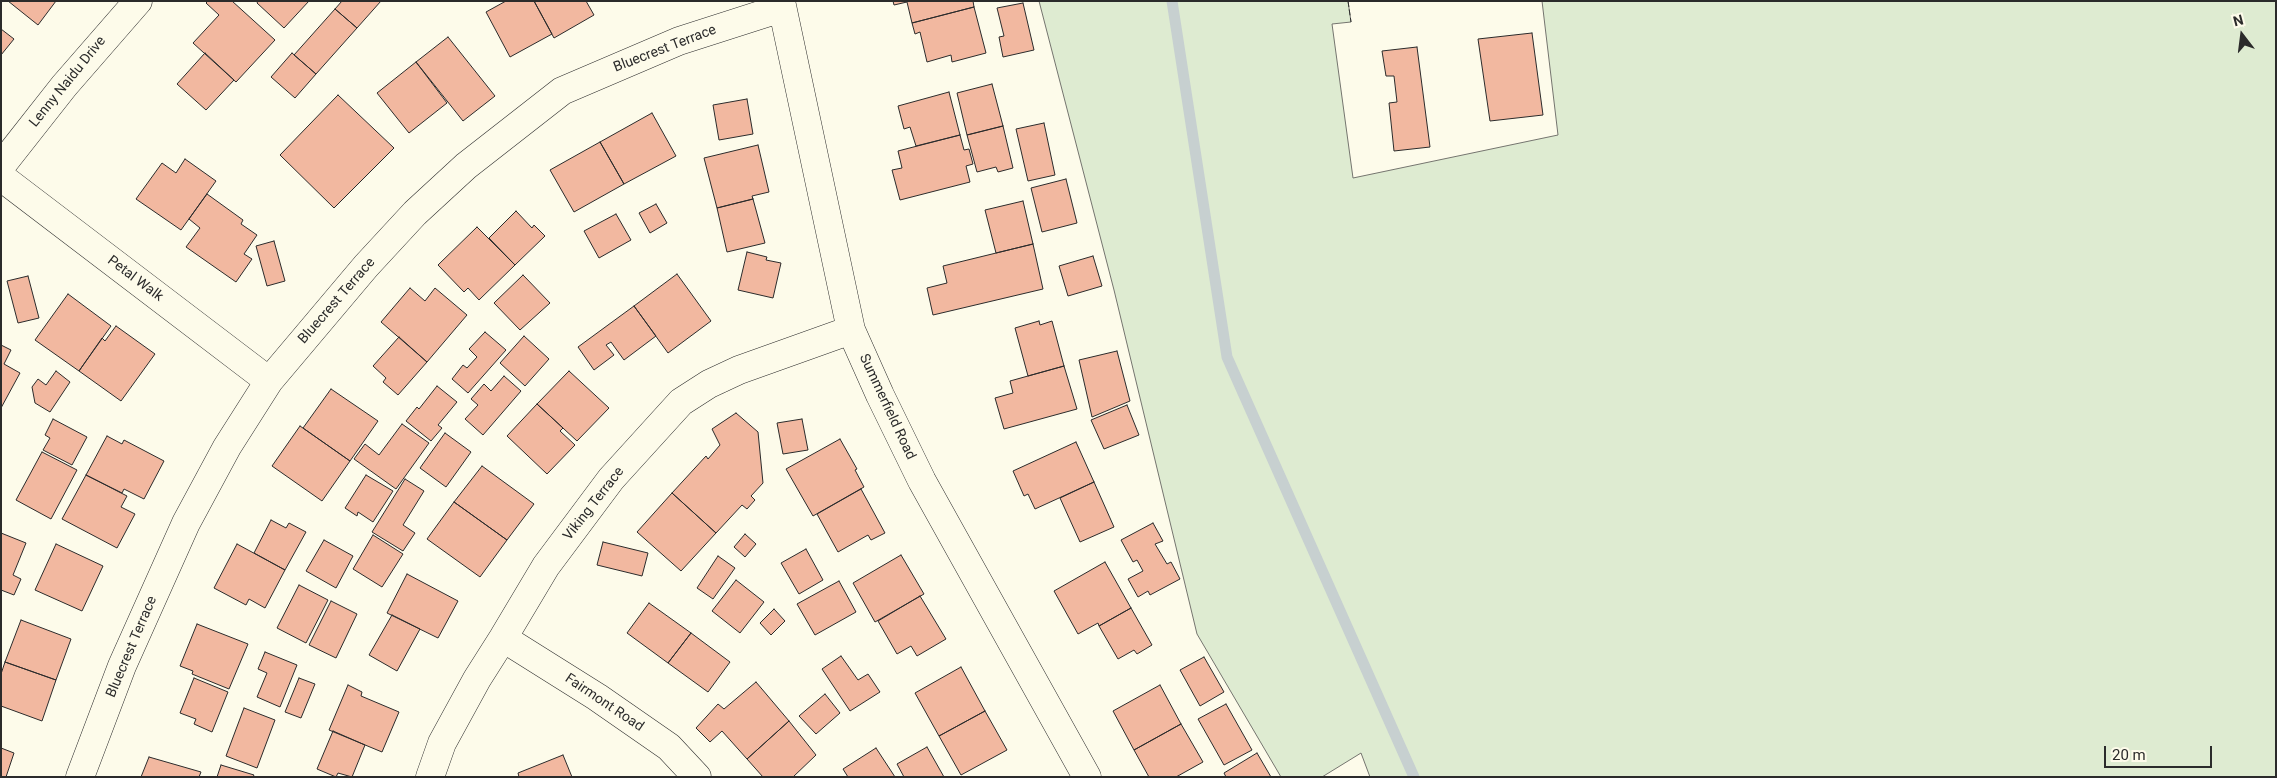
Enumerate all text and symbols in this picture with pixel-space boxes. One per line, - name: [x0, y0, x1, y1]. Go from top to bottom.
- north arrow: [2217, 10, 2267, 60]
- text: N: [2231, 12, 2245, 30]
- street label: Bluecrest Terrace: [611, 22, 719, 76]
- street label: Lenny Naidu Drive: [26, 33, 110, 131]
- street label: Petal Walk: [104, 253, 166, 305]
- street label: Bluecrest Terrace: [295, 255, 379, 347]
- street label: Summerfield Road: [855, 351, 919, 463]
- street label: Viking Terrace: [560, 464, 628, 544]
- street label: Bluecrest Terrace: [103, 594, 161, 700]
- street label: Fairmont Road: [561, 670, 647, 736]
- scale bar: [2107, 736, 2214, 768]
- text: 20 m: [2112, 746, 2146, 764]

